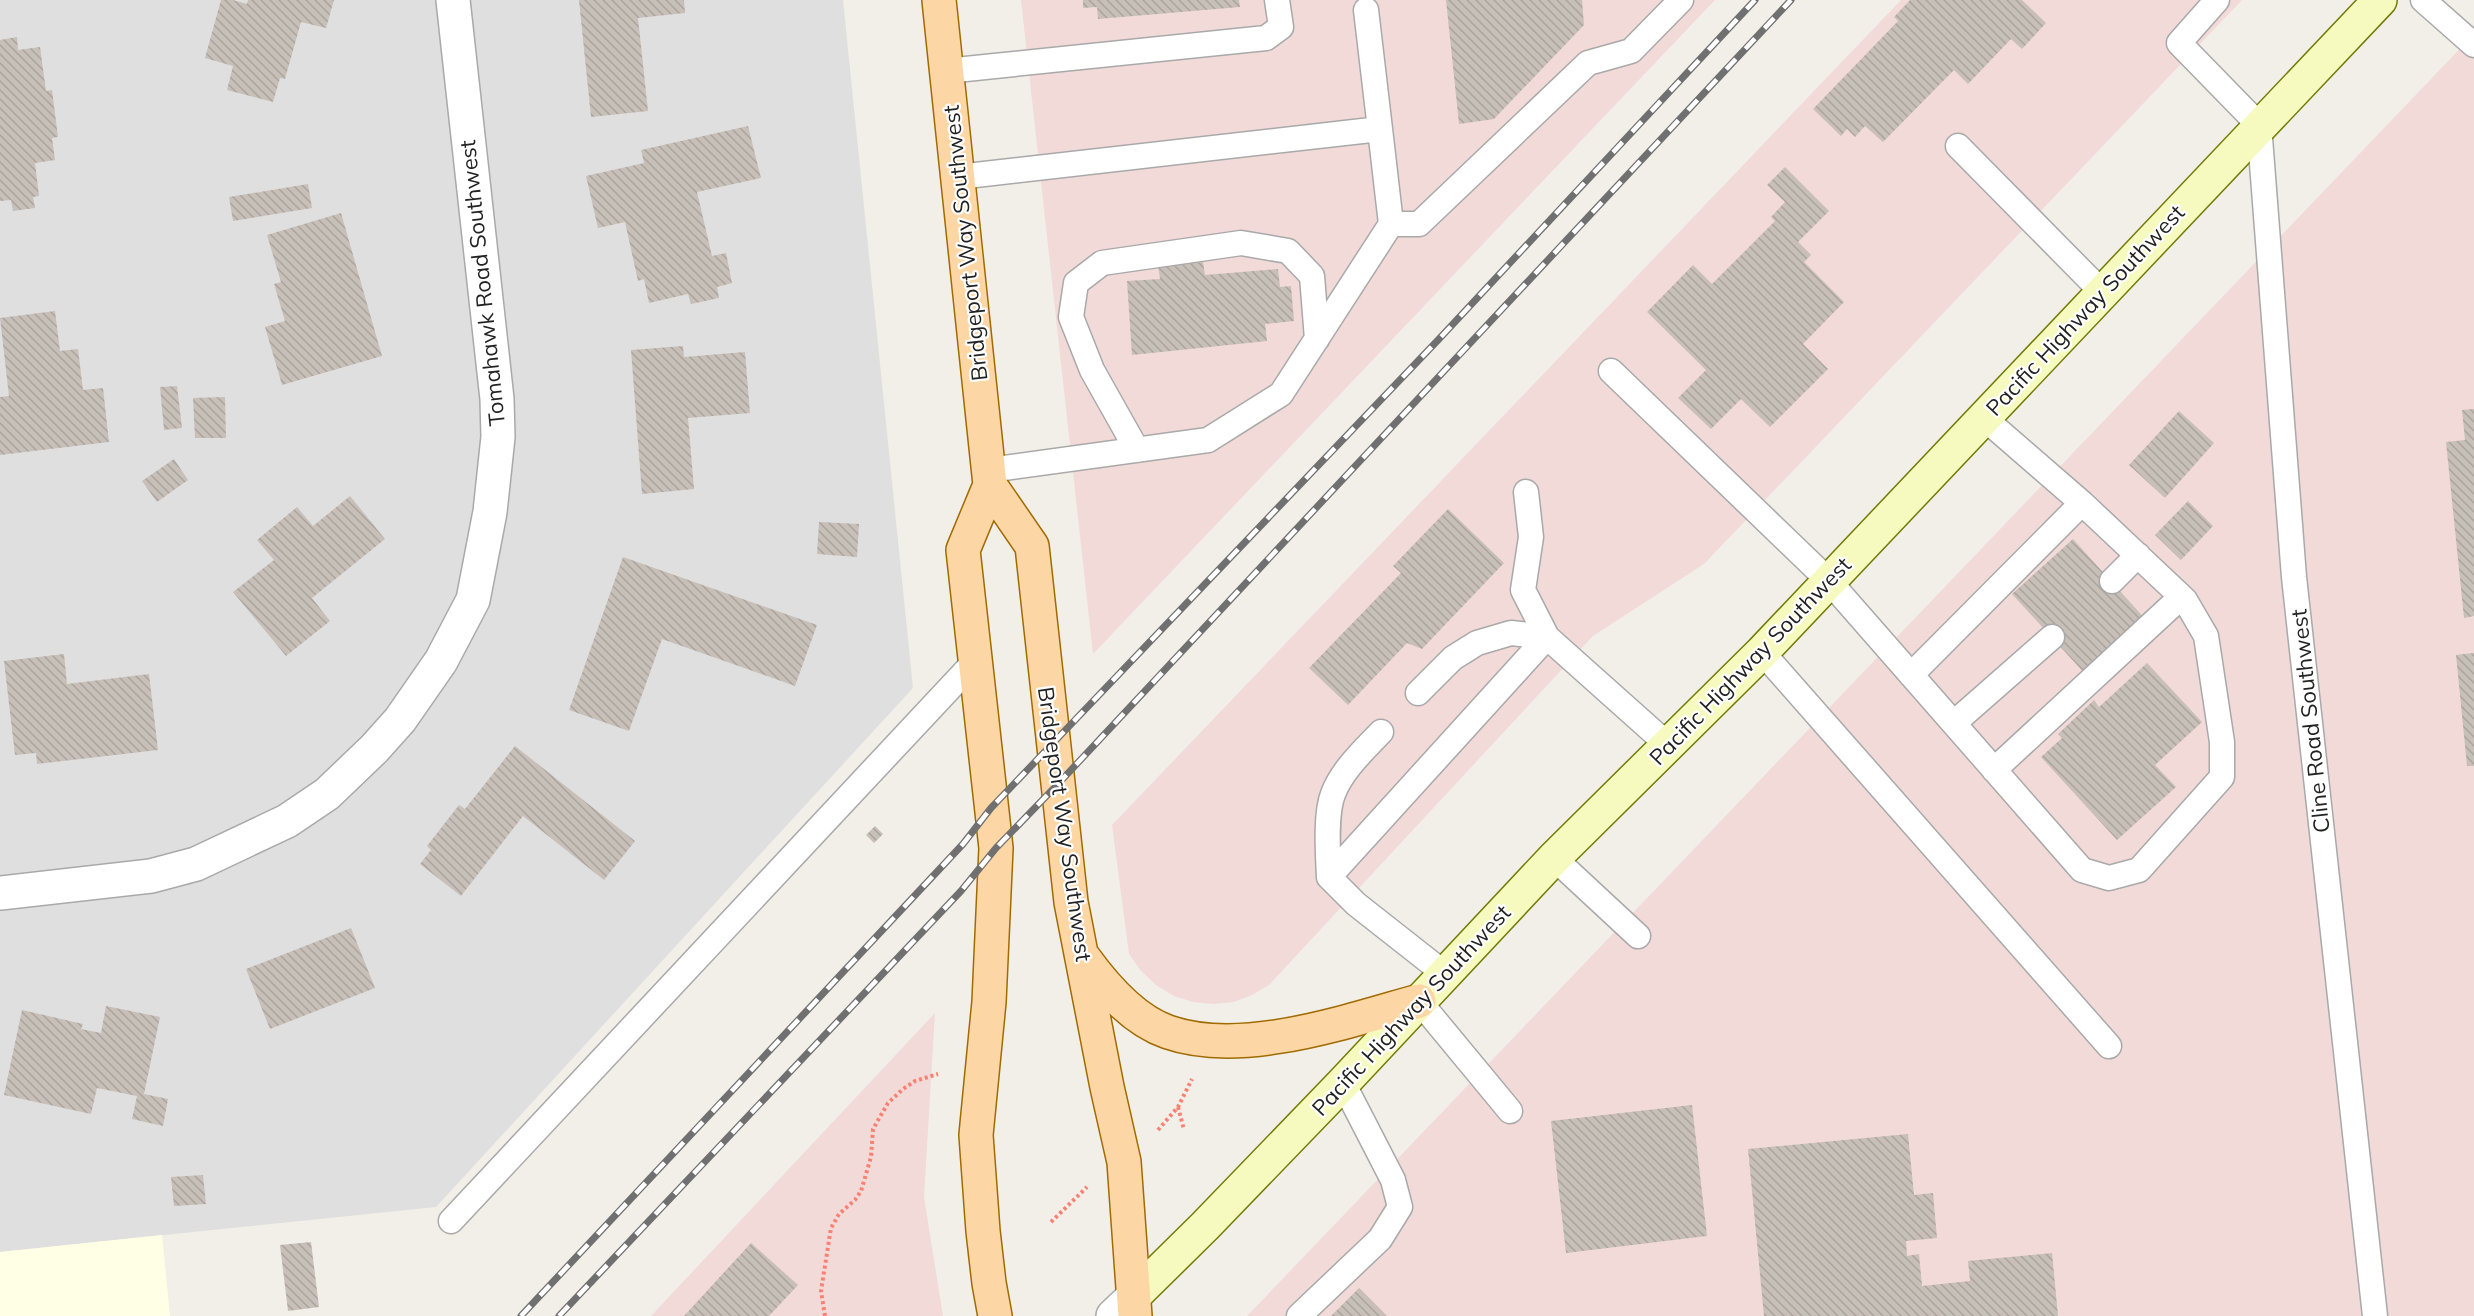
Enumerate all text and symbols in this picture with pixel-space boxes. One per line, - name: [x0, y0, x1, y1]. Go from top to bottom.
- street label: Bridgeport Way Southwest: [937, 104, 993, 382]
- street label: Tomahawk Road Southwest: [453, 138, 511, 427]
- street label: Pacific Highway Southwest: [1980, 198, 2191, 422]
- street label: Pacific Highway Southwest: [1643, 551, 1857, 771]
- street label: Cline Road Southwest: [2284, 608, 2336, 834]
- street label: Bridgeport Way Southwest: [1032, 685, 1098, 963]
- street label: Pacific Highway Southwest: [1306, 898, 1517, 1122]

